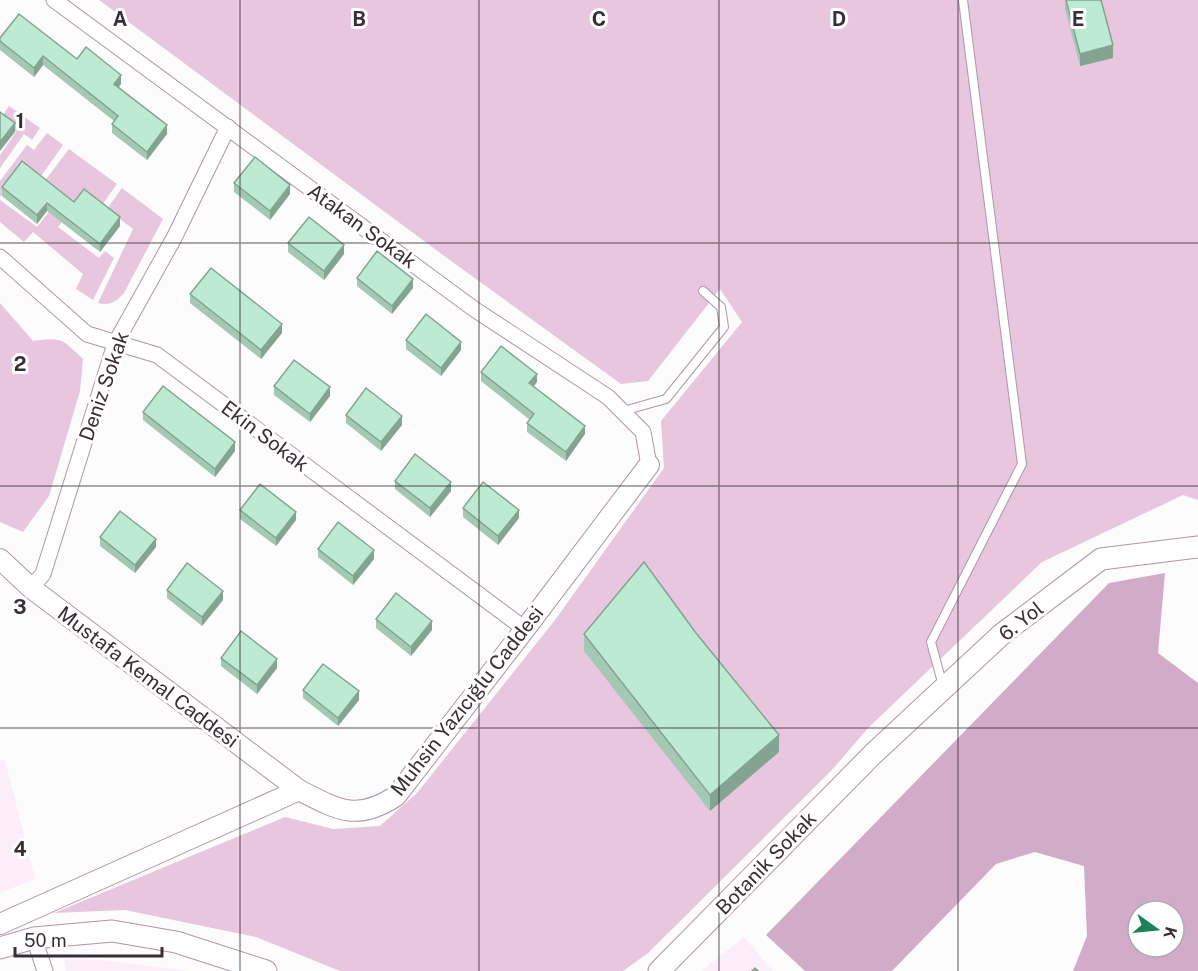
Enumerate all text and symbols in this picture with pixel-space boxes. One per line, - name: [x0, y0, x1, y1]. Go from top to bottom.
- text: A: [113, 7, 127, 31]
- text: B: [352, 7, 366, 31]
- text: C: [592, 7, 606, 31]
- text: D: [832, 7, 846, 31]
- text: E: [1072, 7, 1084, 31]
- text: 1: [16, 109, 24, 133]
- street label: Atakan Sokak: [303, 179, 421, 273]
- street label: Deniz Sokak: [74, 328, 134, 444]
- text: 2: [14, 352, 26, 376]
- street label: Ekin Sokak: [217, 395, 313, 477]
- text: 3: [13, 595, 27, 619]
- street label: 6. Yol: [994, 596, 1048, 646]
- street label: Mustafa Kemal Caddesi: [53, 601, 243, 753]
- street label: Muhsin Yazıcığlu Caddesi: [386, 601, 548, 801]
- street label: Botanik Sokak: [711, 807, 821, 919]
- text: 4: [13, 837, 27, 861]
- north arrow: [1126, 899, 1186, 959]
- scale bar: [15, 920, 162, 958]
- text: K: [1159, 925, 1181, 941]
- text: 50 m: [24, 930, 67, 951]

